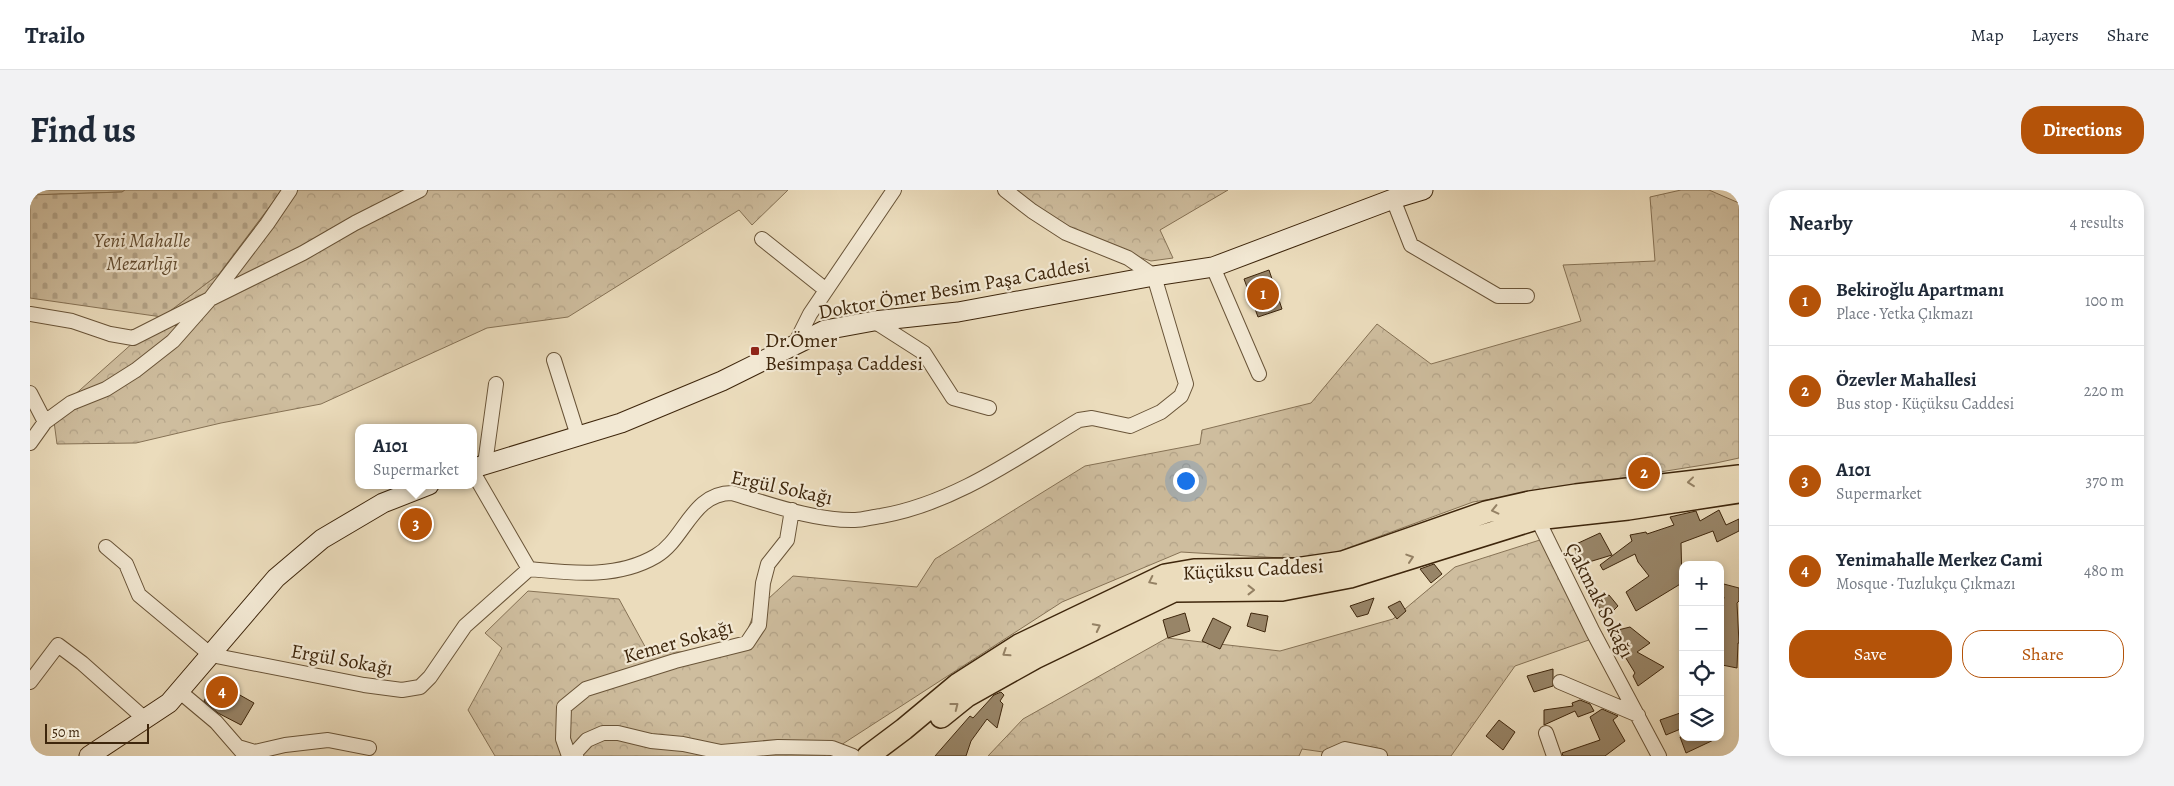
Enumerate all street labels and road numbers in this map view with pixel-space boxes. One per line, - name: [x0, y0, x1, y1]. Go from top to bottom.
- street label: Doktor Ömer Besim Paşa Caddesi: [816, 251, 1092, 326]
- street label: Ergül Sokağı: [729, 464, 835, 511]
- street label: Çakmak Sokağı: [1559, 538, 1640, 663]
- street label: Küçüksu Caddesi: [1182, 552, 1324, 587]
- street label: Kemer Sokağı: [620, 613, 736, 670]
- street label: Ergül Sokağı: [289, 637, 395, 682]

